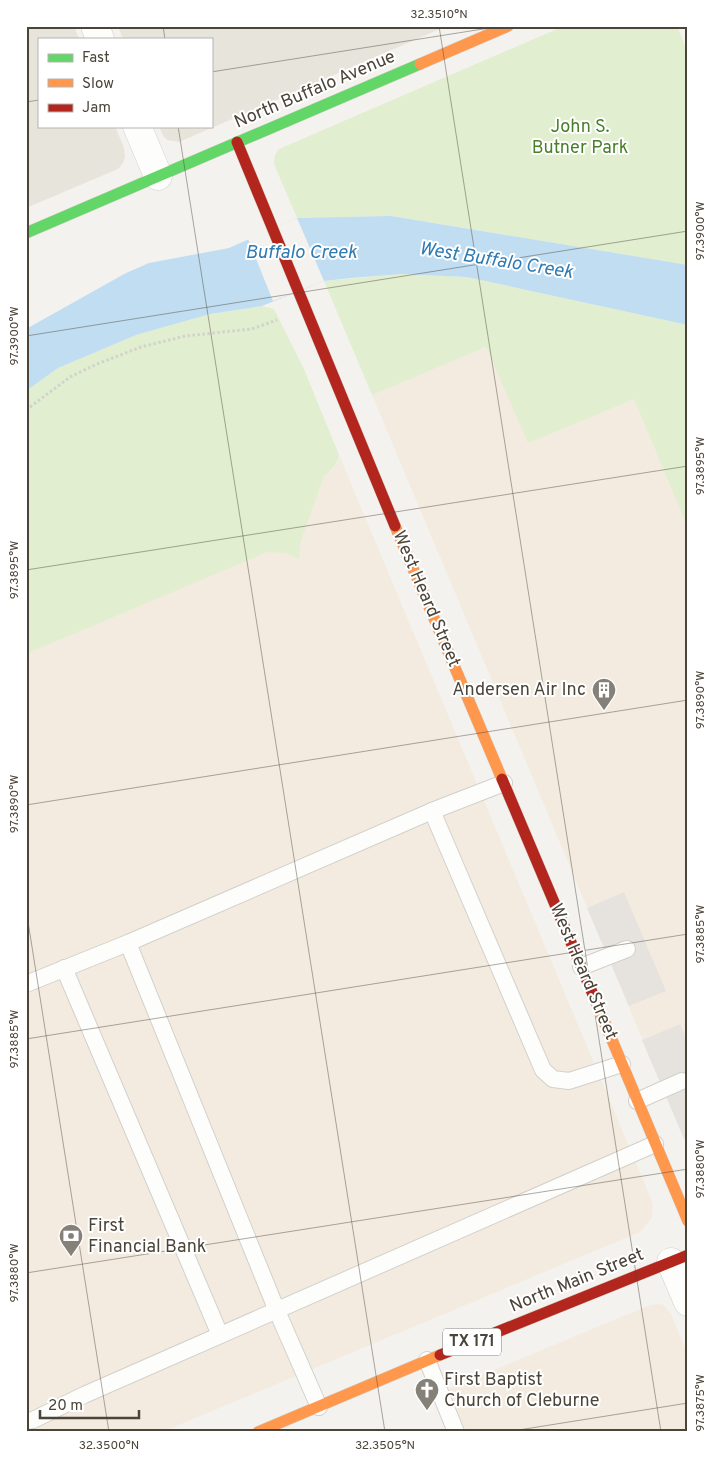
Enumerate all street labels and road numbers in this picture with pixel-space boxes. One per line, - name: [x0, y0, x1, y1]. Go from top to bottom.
- street label: North Buffalo Avenue: [231, 46, 399, 134]
- street label: West Heard Street: [387, 527, 465, 671]
- street label: West Heard Street: [544, 900, 622, 1044]
- street label: North Main Street: [507, 1244, 647, 1318]
- road number: TX 171: [443, 1328, 501, 1355]

